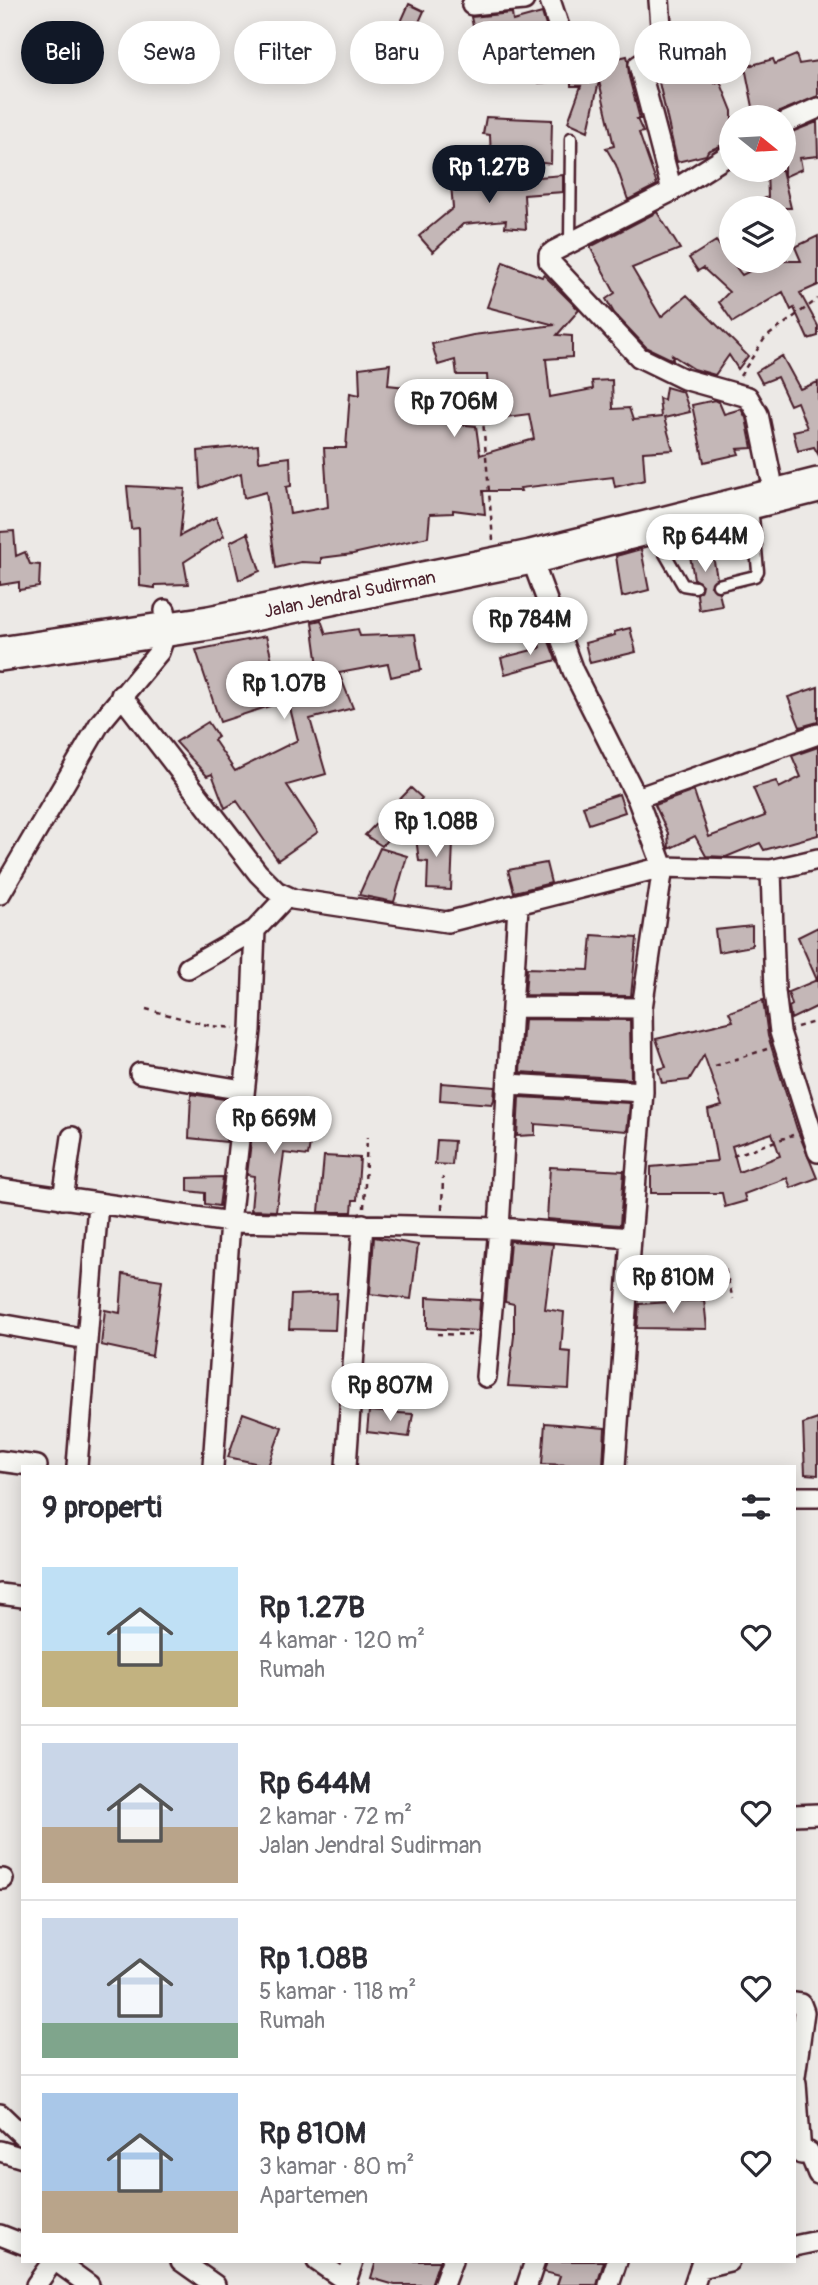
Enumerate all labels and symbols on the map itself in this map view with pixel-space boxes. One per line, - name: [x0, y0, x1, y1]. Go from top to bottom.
- north arrow: [719, 105, 796, 182]
- pin: Rp 1.27B: [417, 146, 561, 205]
- pin: Rp 706M: [389, 380, 519, 439]
- pin: Rp 644M: [640, 514, 770, 574]
- street label: Jalan Jendral Sudirman: [262, 565, 438, 623]
- pin: Rp 784M: [465, 598, 595, 657]
- pin: Rp 1.07B: [212, 662, 356, 721]
- pin: Rp 1.08B: [364, 800, 508, 859]
- pin: Rp 669M: [209, 1096, 339, 1156]
- pin: Rp 810M: [608, 1256, 738, 1315]
- pin: Rp 807M: [325, 1364, 455, 1423]

